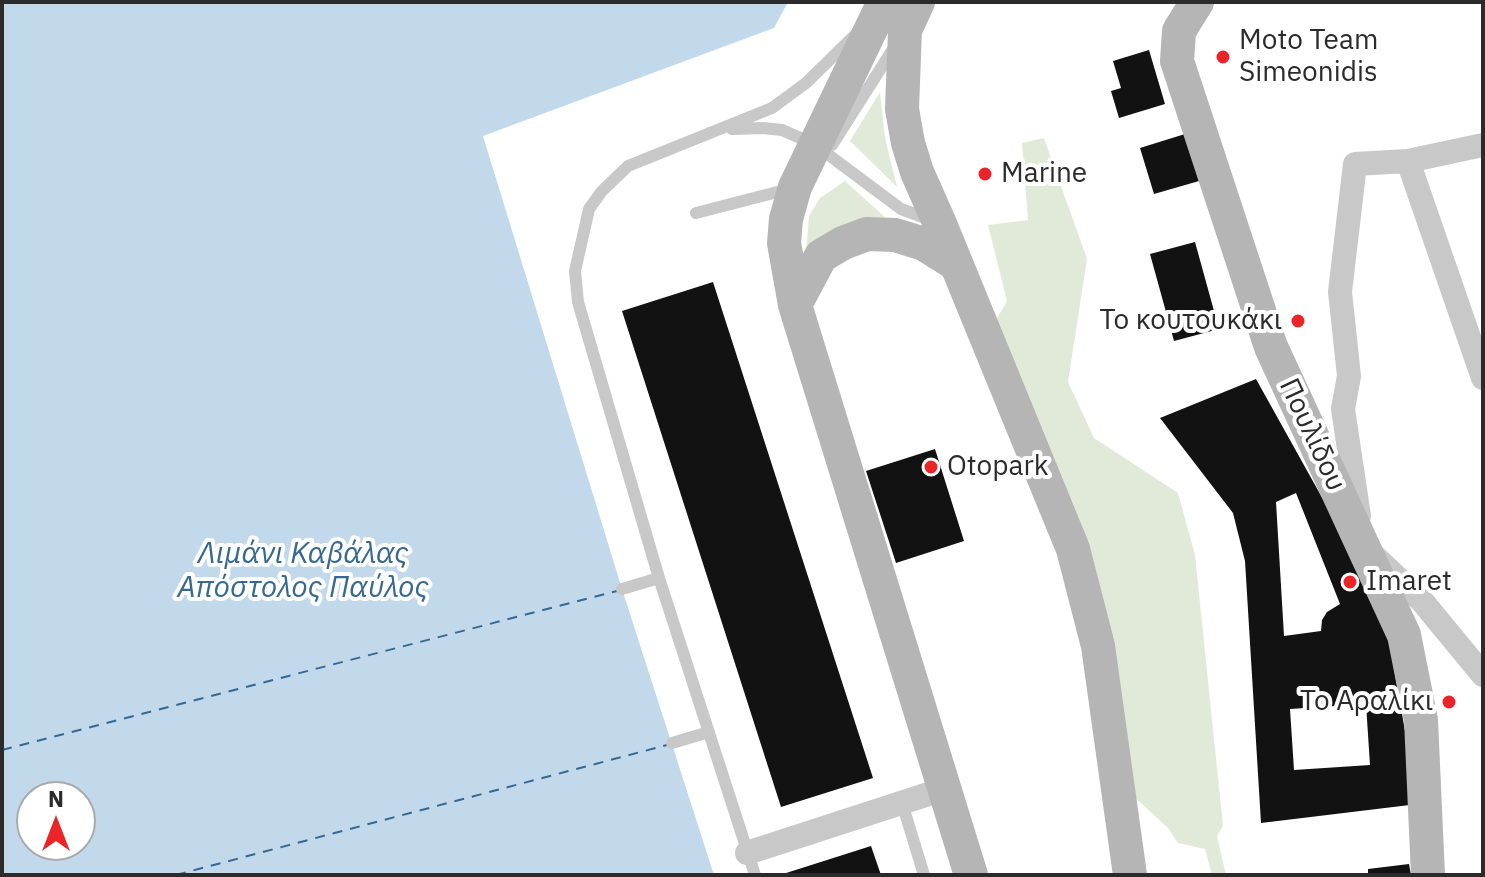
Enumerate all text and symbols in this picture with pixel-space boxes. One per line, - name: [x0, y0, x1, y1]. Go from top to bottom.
- place label: Moto Team Simeonidis: [1239, 24, 1378, 90]
- marker: Moto Team Simeonidis: [1214, 48, 1232, 66]
- place label: Marine: [1001, 157, 1087, 191]
- marker: Marine: [976, 165, 994, 183]
- place label: Το κουτουκάκι: [1099, 304, 1282, 338]
- marker: Το κουτουκάκι: [1289, 312, 1307, 330]
- street label: Πουλίδου: [1271, 373, 1353, 497]
- place label: Otopark: [947, 450, 1048, 484]
- marker: Otopark: [922, 458, 940, 476]
- water label: Λιμάνι Καβάλας Απόστολος Παύλος: [177, 536, 429, 606]
- place label: Imaret: [1366, 565, 1452, 599]
- marker: Imaret: [1341, 573, 1359, 591]
- place label: Το Αραλίκι: [1300, 685, 1433, 719]
- marker: Το Αραλίκι: [1440, 693, 1458, 711]
- north arrow: [16, 781, 96, 861]
- text: N: [48, 784, 64, 813]

